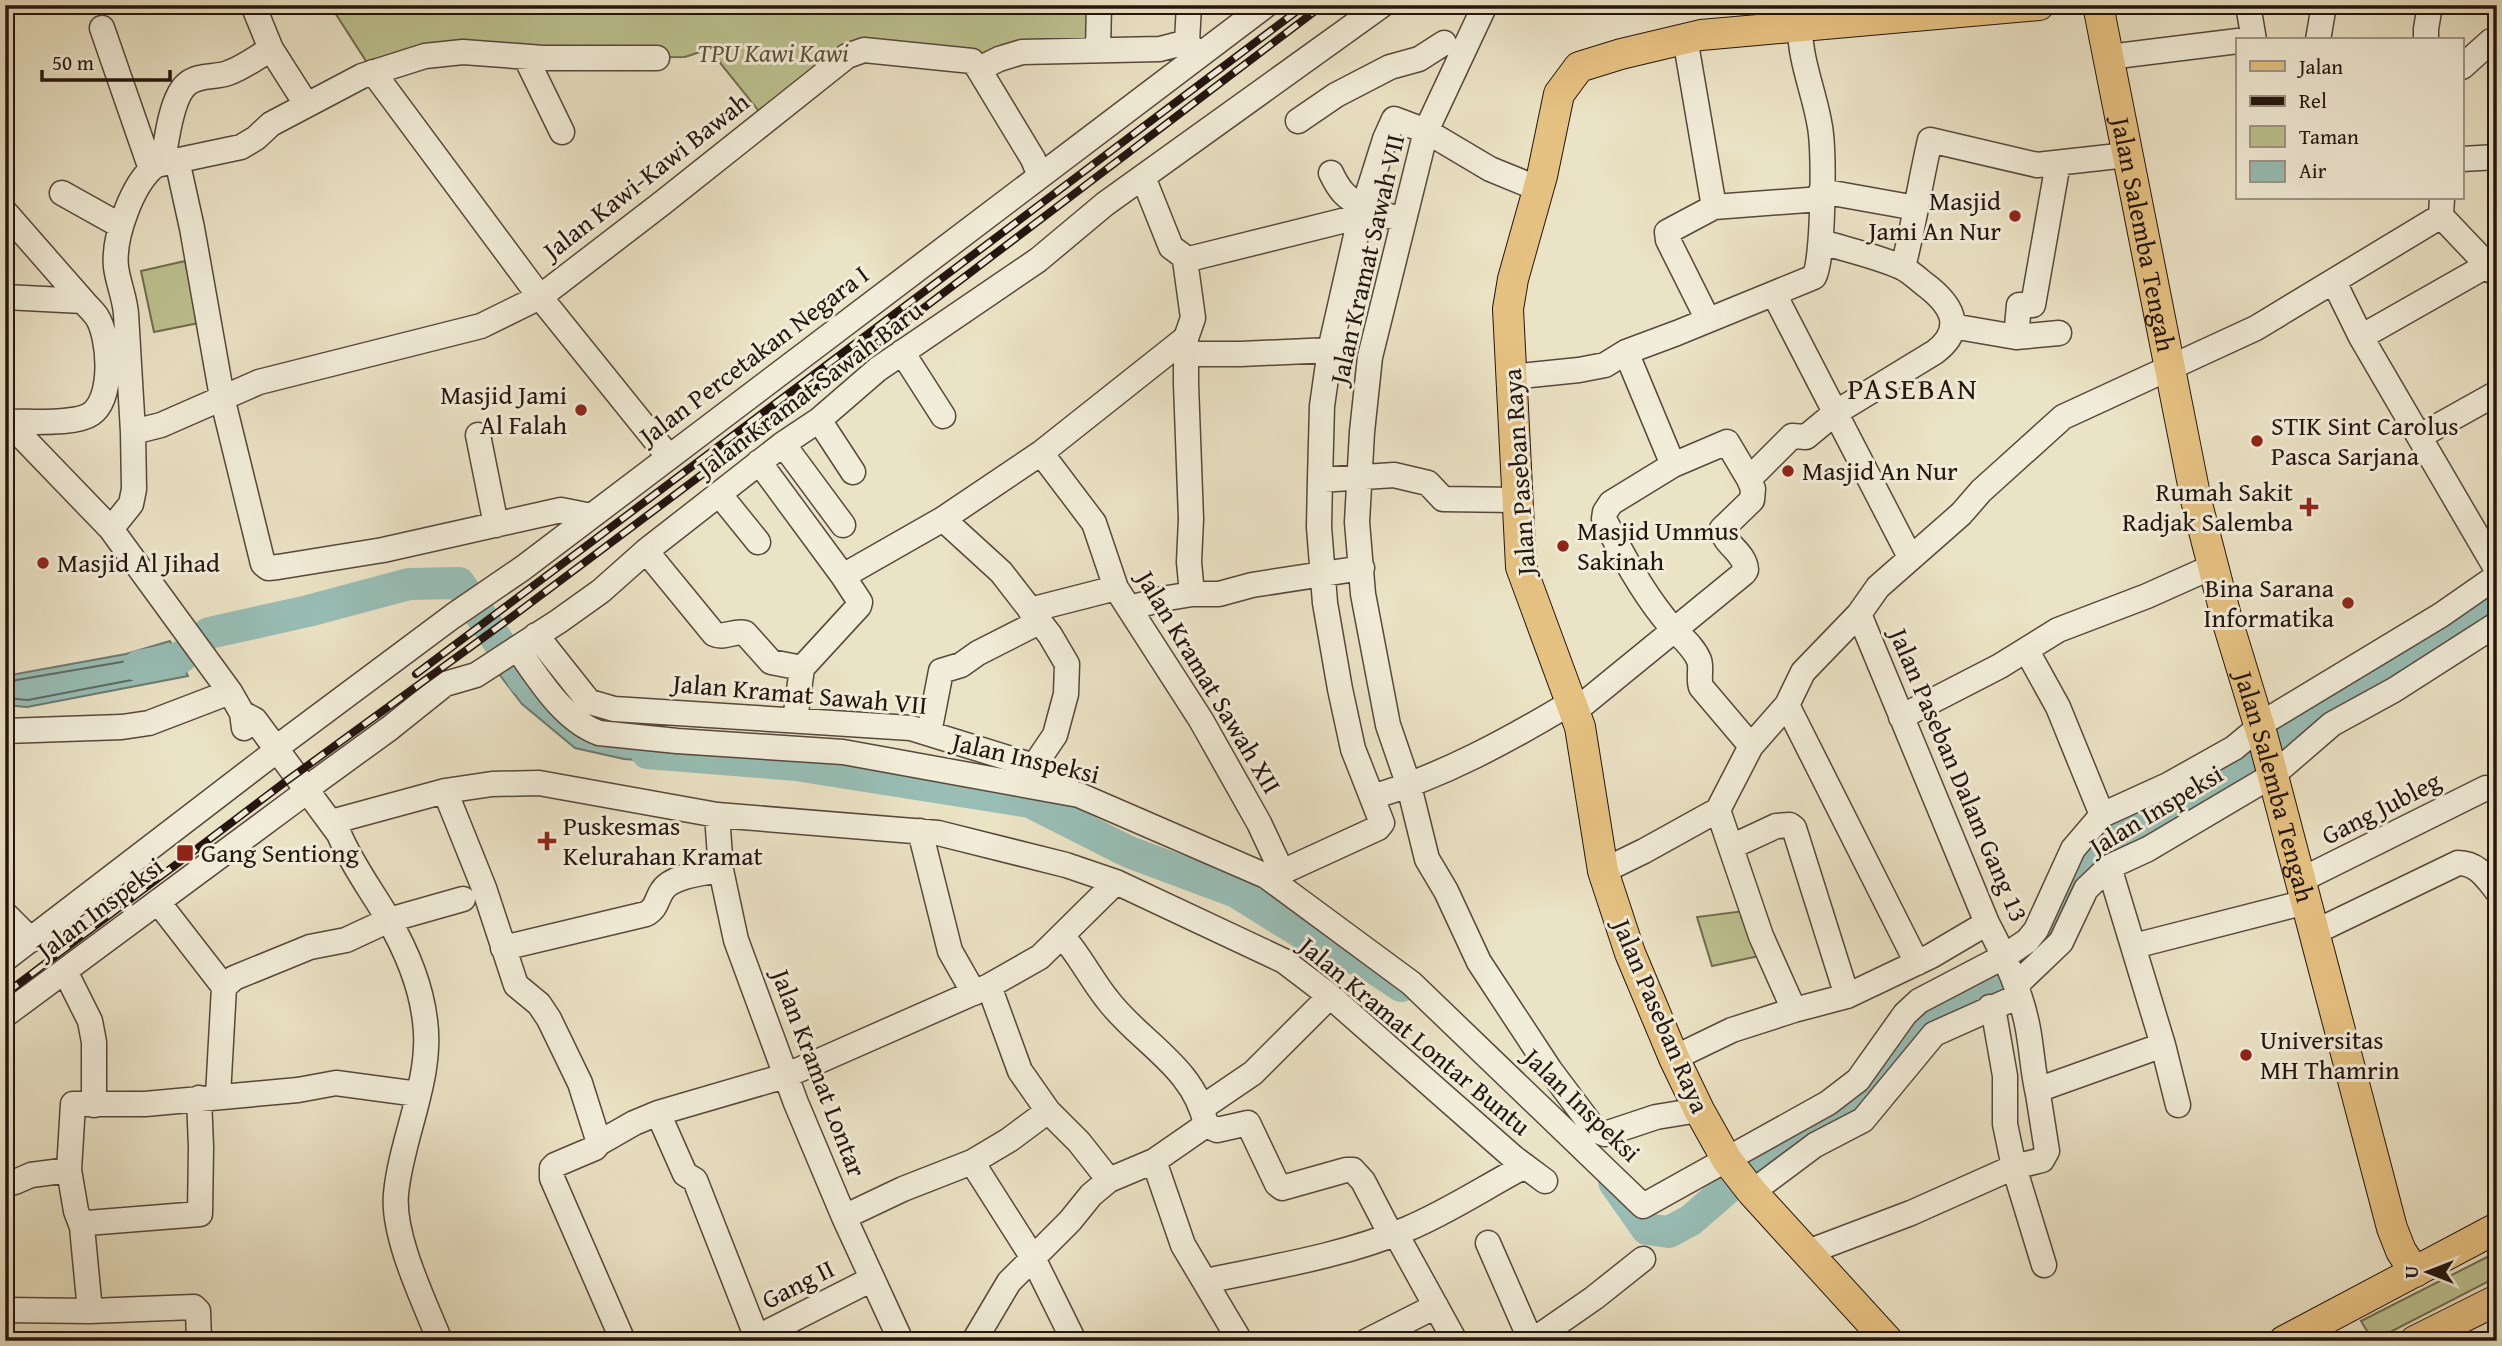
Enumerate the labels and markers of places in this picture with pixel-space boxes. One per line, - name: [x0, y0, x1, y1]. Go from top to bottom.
- place label: Masjid Jami An Nur: [1865, 181, 2001, 250]
- marker: Masjid Jami An Nur: [2007, 208, 2023, 224]
- place label: Masjid Jami Al Falah: [440, 375, 567, 444]
- marker: Masjid Jami Al Falah: [573, 402, 589, 418]
- place label: STIK Sint Carolus Pasca Sarjana: [2271, 406, 2459, 475]
- marker: STIK Sint Carolus Pasca Sarjana: [2249, 433, 2265, 449]
- place label: Masjid An Nur: [1802, 451, 1958, 490]
- marker: Masjid An Nur: [1780, 463, 1796, 479]
- place label: Rumah Sakit Radjak Salemba: [2122, 472, 2294, 541]
- marker: Rumah Sakit Radjak Salemba: [2299, 497, 2319, 517]
- place label: Masjid Ummus Sakinah: [1577, 511, 1739, 580]
- marker: Masjid Ummus Sakinah: [1555, 538, 1571, 554]
- place label: Masjid Al Jihad: [57, 543, 220, 582]
- marker: Masjid Al Jihad: [35, 555, 51, 571]
- place label: Bina Sarana Informatika: [2204, 568, 2335, 637]
- marker: Bina Sarana Informatika: [2340, 595, 2356, 611]
- place label: Puskesmas Kelurahan Kramat: [563, 806, 763, 875]
- marker: Puskesmas Kelurahan Kramat: [537, 831, 557, 851]
- place label: Gang Sentiong: [201, 833, 359, 872]
- marker: Gang Sentiong: [175, 843, 195, 863]
- place label: Universitas MH Thamrin: [2260, 1020, 2400, 1089]
- marker: Universitas MH Thamrin: [2238, 1047, 2254, 1063]

